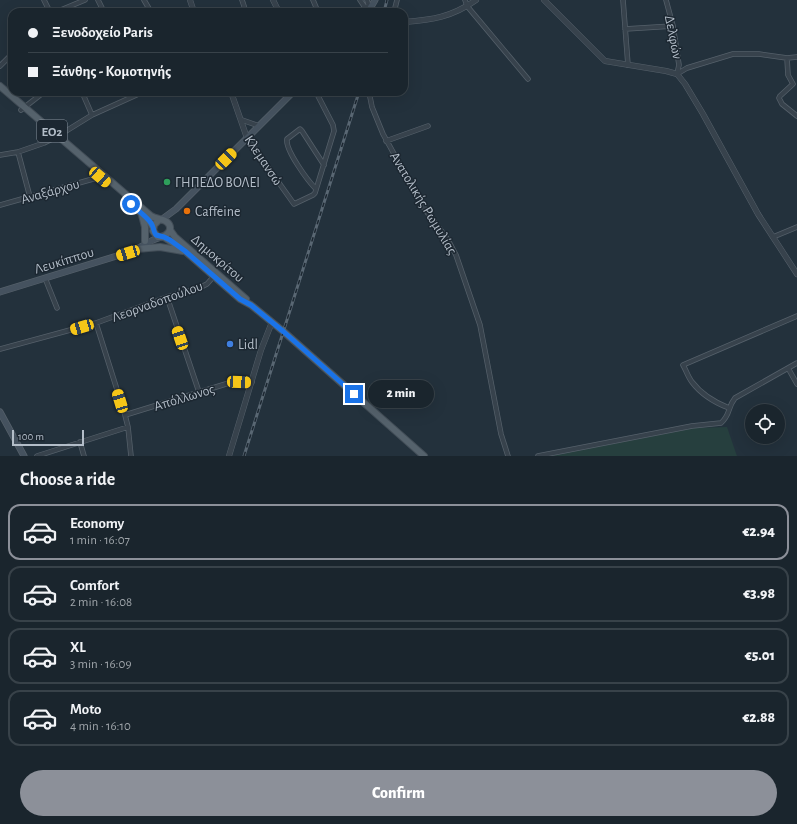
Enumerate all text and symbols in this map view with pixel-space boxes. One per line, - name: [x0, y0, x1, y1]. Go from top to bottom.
- street label: Δελφών: [662, 14, 684, 60]
- text: Ξενοδοχείο Paris: [52, 25, 153, 40]
- text: Ξάνθης - Κομοτηνής: [52, 64, 171, 79]
- road number: ΕΟ2: [37, 120, 67, 142]
- street label: Κλεμανσώ: [242, 133, 285, 188]
- car: [213, 146, 239, 172]
- street label: Ανατολικής Ρωμυλίας: [387, 150, 460, 258]
- car: [87, 165, 113, 189]
- place label: ΓΗΠΕΔΟ ΒΟΛΕΙ: [175, 176, 260, 190]
- street label: Αναξάρχου: [19, 177, 81, 207]
- marker: ΓΗΠΕΔΟ ΒΟΛΕΙ: [162, 177, 172, 187]
- route start: [122, 195, 140, 213]
- place label: Caffeine: [195, 205, 240, 219]
- marker: Caffeine: [182, 206, 192, 216]
- street label: Δημοκρίτου: [188, 232, 246, 285]
- car: [115, 244, 141, 262]
- street label: Λευκίππου: [33, 245, 96, 277]
- street label: Λεορναδοπούλου: [110, 279, 205, 325]
- car: [69, 318, 95, 336]
- car: [170, 325, 190, 351]
- place label: Lidl: [238, 338, 258, 352]
- marker: Lidl: [225, 339, 235, 349]
- car: [227, 375, 251, 389]
- callout: 2 min: [368, 380, 434, 408]
- street label: Απόλλωνος: [152, 382, 217, 414]
- route end: [345, 385, 363, 403]
- text: 2 min: [386, 387, 416, 400]
- car: [111, 388, 129, 414]
- map controls: [745, 404, 785, 444]
- button: locate: [745, 404, 785, 444]
- scale bar: [12, 428, 84, 447]
- text: 100 m: [18, 431, 44, 442]
- text: Choose a ride: [20, 471, 115, 489]
- icon: car: [22, 514, 58, 550]
- text: Economy: [70, 516, 124, 531]
- text: €2.94: [742, 524, 775, 539]
- text: 1 min · 16:07: [70, 534, 130, 547]
- icon: car: [22, 576, 58, 612]
- text: Comfort: [70, 578, 119, 593]
- text: €3.98: [743, 586, 775, 601]
- text: 2 min · 16:08: [70, 596, 132, 609]
- icon: car: [22, 638, 58, 674]
- text: XL: [70, 640, 86, 655]
- text: €5.01: [745, 648, 775, 663]
- text: 3 min · 16:09: [70, 658, 132, 671]
- icon: car: [22, 700, 58, 736]
- text: Moto: [70, 702, 102, 717]
- text: €2.88: [742, 710, 775, 725]
- text: 4 min · 16:10: [70, 720, 131, 733]
- button: Confirm: [20, 770, 777, 816]

